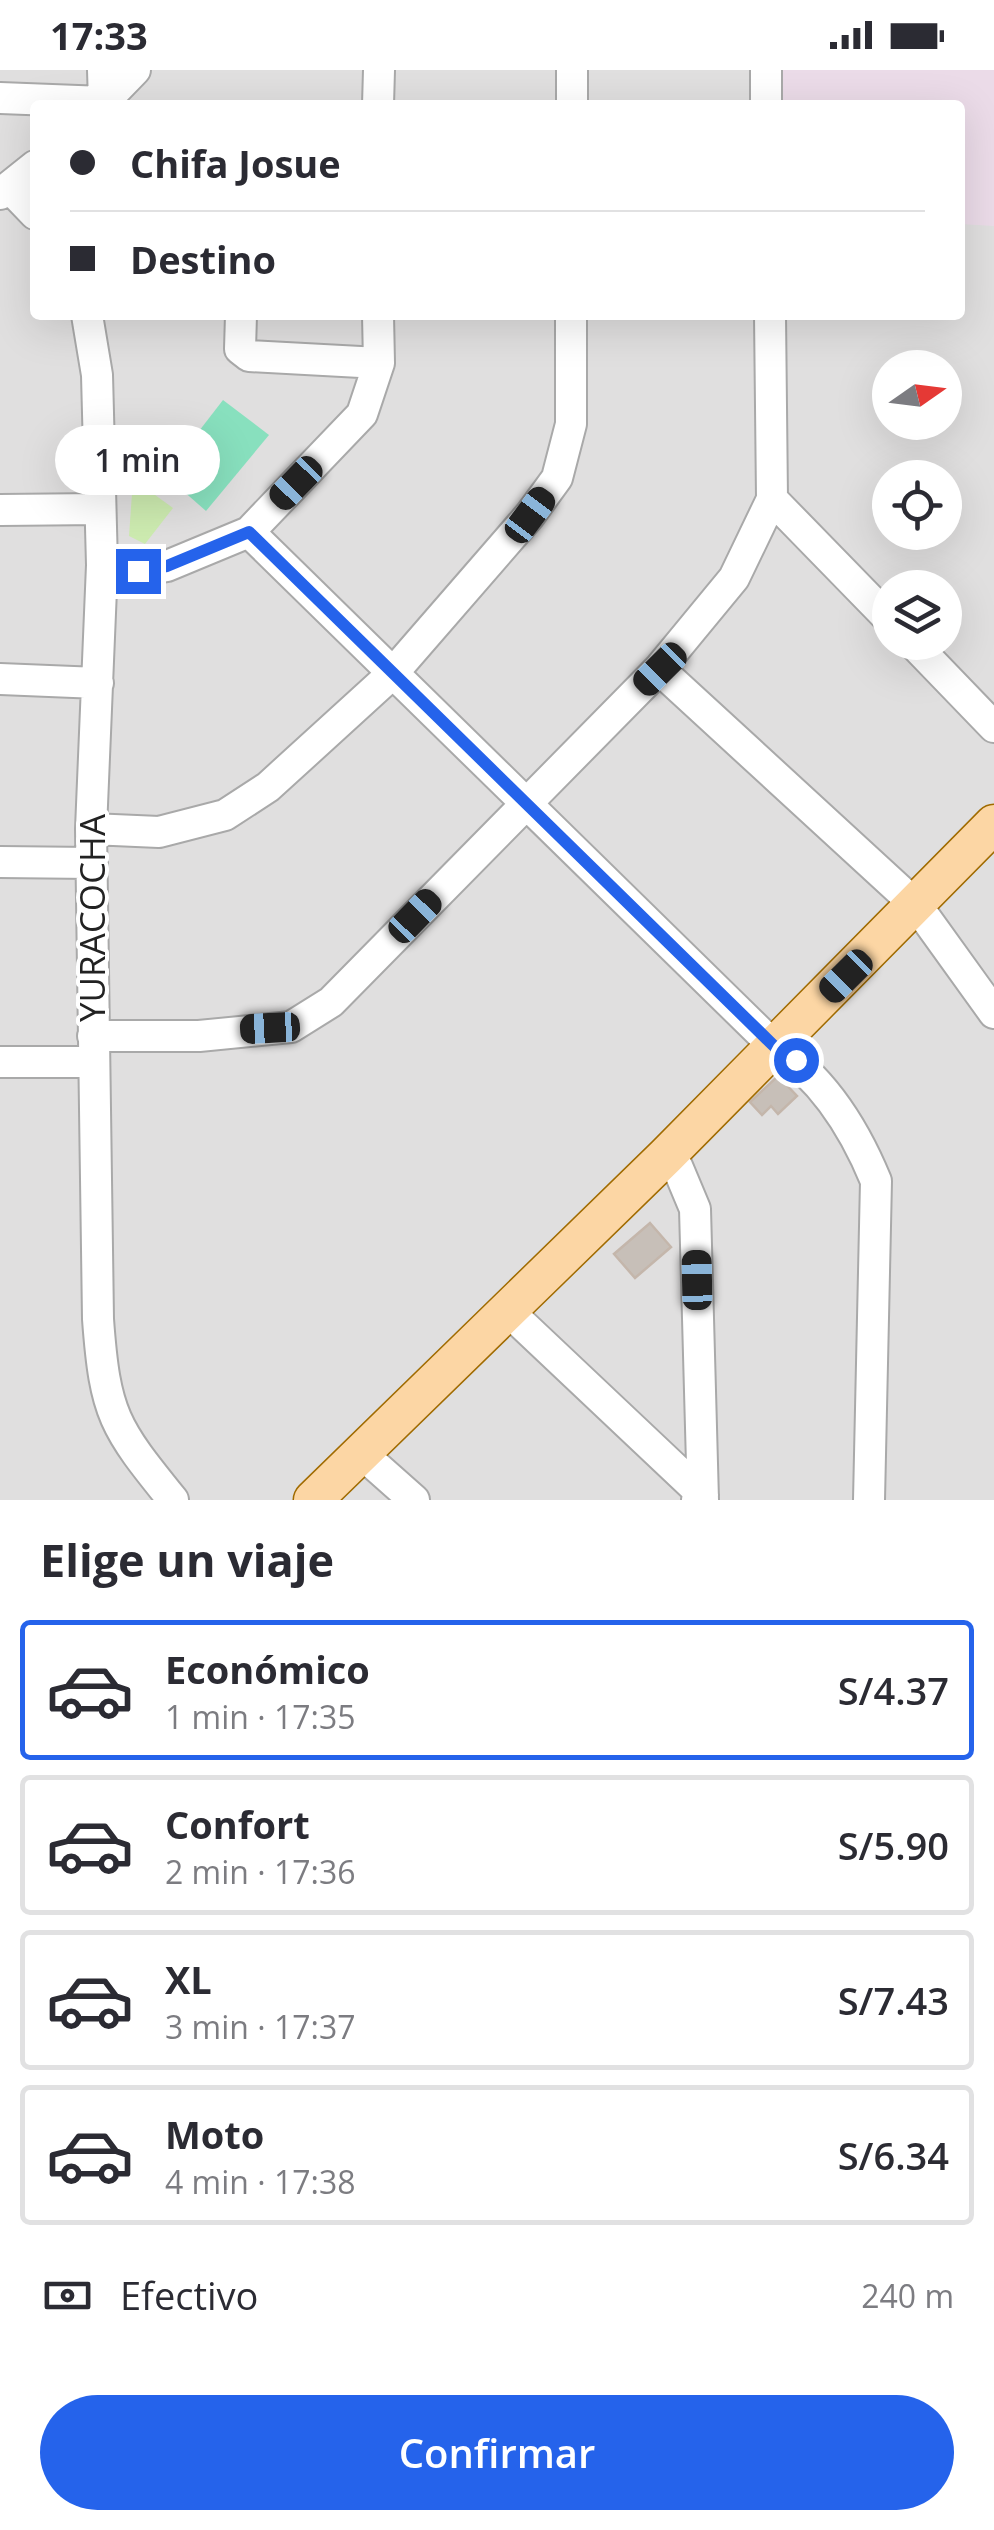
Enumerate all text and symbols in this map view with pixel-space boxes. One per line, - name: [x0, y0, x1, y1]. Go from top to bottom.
- text: 17:33: [50, 9, 148, 61]
- text: Chifa Josue: [130, 137, 341, 189]
- text: Destino: [130, 233, 276, 285]
- north arrow: [872, 350, 962, 440]
- map controls: [872, 350, 962, 660]
- callout: 1 min: [56, 426, 220, 496]
- text: 1 min: [94, 438, 181, 481]
- car: [264, 451, 328, 515]
- button: locate: [872, 460, 962, 550]
- car: [500, 482, 560, 548]
- route end: [116, 549, 161, 594]
- button: layers: [872, 570, 962, 660]
- car: [628, 637, 692, 701]
- street label: YURACOCHA: [68, 813, 115, 1022]
- car: [383, 884, 447, 948]
- car: [814, 944, 878, 1008]
- car: [239, 1011, 301, 1045]
- route start: [774, 1038, 819, 1083]
- car: [681, 1250, 713, 1310]
- text: Elige un viaje: [40, 1529, 334, 1590]
- text: Económico: [165, 1643, 370, 1695]
- icon: car: [45, 1645, 135, 1735]
- text: S/4.37: [838, 1664, 949, 1716]
- text: 1 min · 17:35: [165, 1695, 356, 1738]
- text: Confort: [165, 1798, 310, 1850]
- icon: car: [45, 1800, 135, 1890]
- text: S/5.90: [838, 1819, 949, 1871]
- text: 2 min · 17:36: [165, 1850, 356, 1893]
- text: XL: [165, 1953, 212, 2005]
- icon: car: [45, 1955, 135, 2045]
- text: S/7.43: [838, 1974, 949, 2026]
- text: 3 min · 17:37: [165, 2005, 356, 2048]
- text: Moto: [165, 2108, 264, 2160]
- icon: car: [45, 2110, 135, 2200]
- text: S/6.34: [838, 2129, 949, 2181]
- text: 4 min · 17:38: [165, 2160, 356, 2203]
- icon: cash: [40, 2268, 95, 2323]
- text: Efectivo: [120, 2269, 258, 2321]
- text: 240 m: [861, 2274, 954, 2317]
- button: Confirmar: [40, 2395, 954, 2510]

